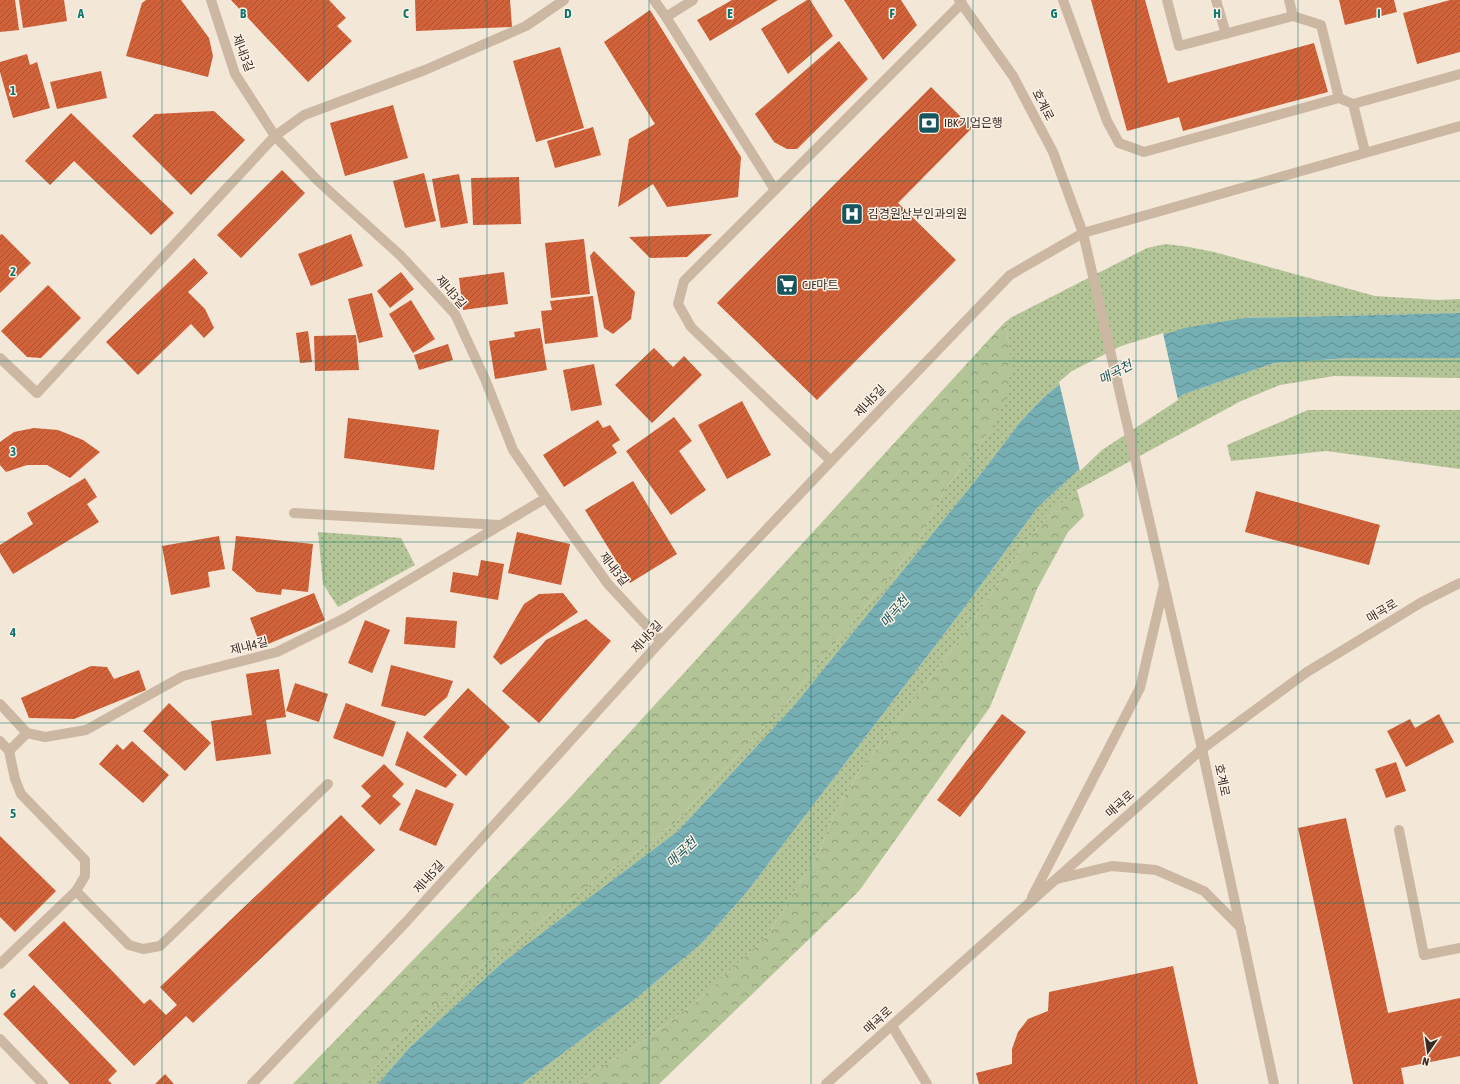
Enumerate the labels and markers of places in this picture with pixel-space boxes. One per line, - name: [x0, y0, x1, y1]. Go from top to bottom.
- bank icon: IBK기업은행: [916, 110, 942, 136]
- place label: IBK기업은행: [944, 116, 1003, 130]
- hospital icon: 김경원산부인과의원: [839, 201, 865, 227]
- place label: 김경원산부인과의원: [868, 207, 967, 221]
- supermarket icon: CJE마트: [774, 272, 800, 298]
- place label: CJE마트: [802, 278, 838, 292]

